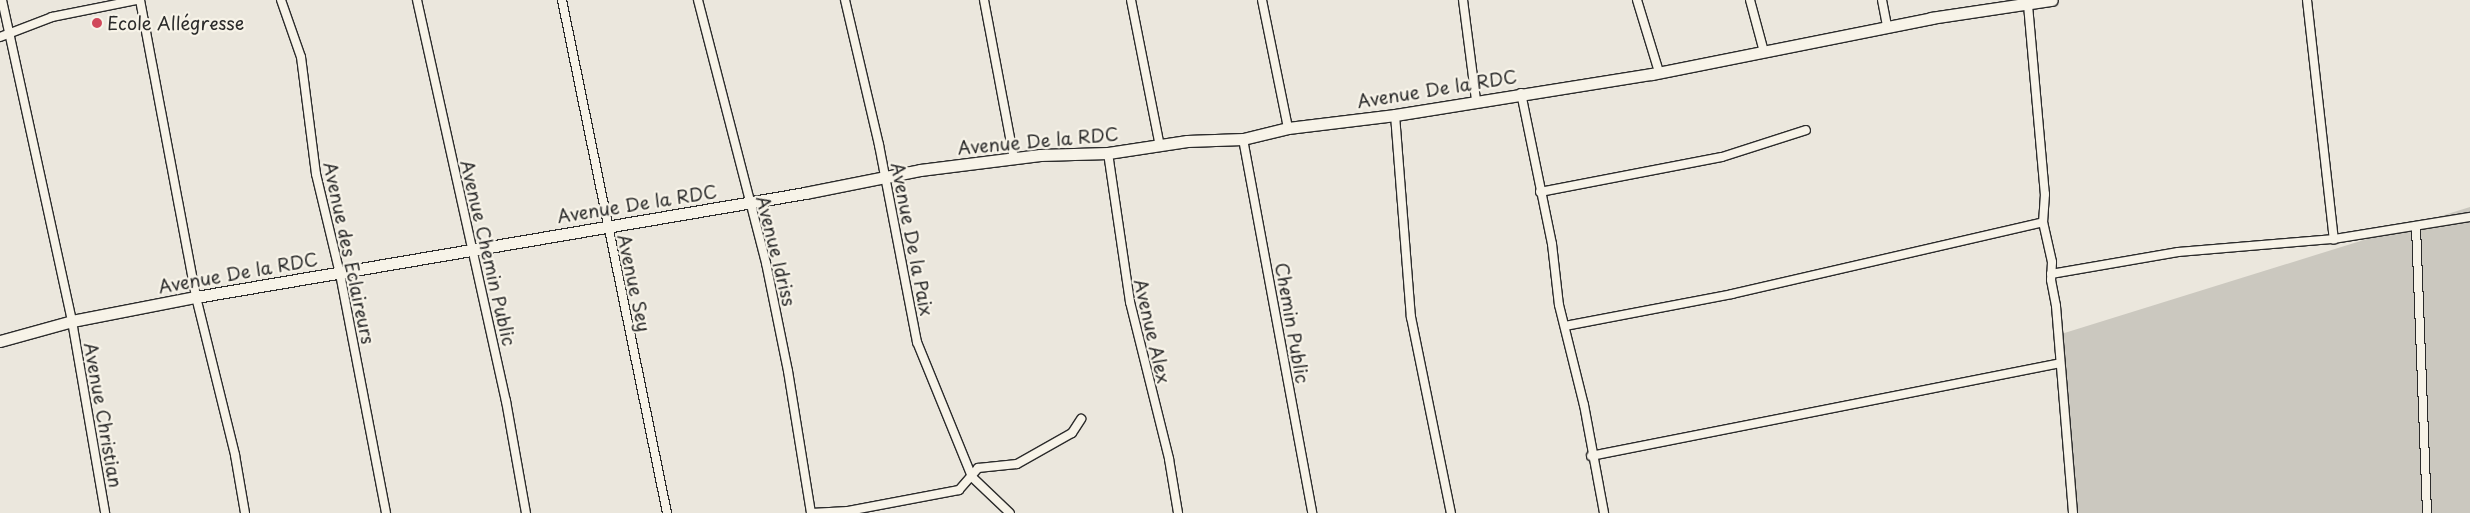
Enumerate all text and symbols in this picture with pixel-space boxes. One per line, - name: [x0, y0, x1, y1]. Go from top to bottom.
- place label: Ecole Allégresse: [107, 12, 245, 34]
- marker: Ecole Allégresse: [91, 17, 103, 29]
- street label: Avenue De la RDC: [1356, 66, 1518, 112]
- street label: Avenue De la RDC: [957, 123, 1119, 159]
- street label: Avenue Chemin Public: [456, 158, 520, 348]
- street label: Avenue des Eclaireurs: [319, 160, 379, 346]
- street label: Avenue De la Paix: [887, 161, 937, 317]
- street label: Avenue De la RDC: [556, 181, 718, 227]
- street label: Avenue Idriss: [752, 194, 800, 308]
- street label: Avenue Sey: [613, 233, 655, 333]
- street label: Avenue De la RDC: [157, 248, 319, 298]
- street label: Chemin Public: [1271, 261, 1313, 385]
- street label: Avenue Alex: [1130, 277, 1174, 385]
- street label: Avenue Christian: [80, 341, 126, 489]

